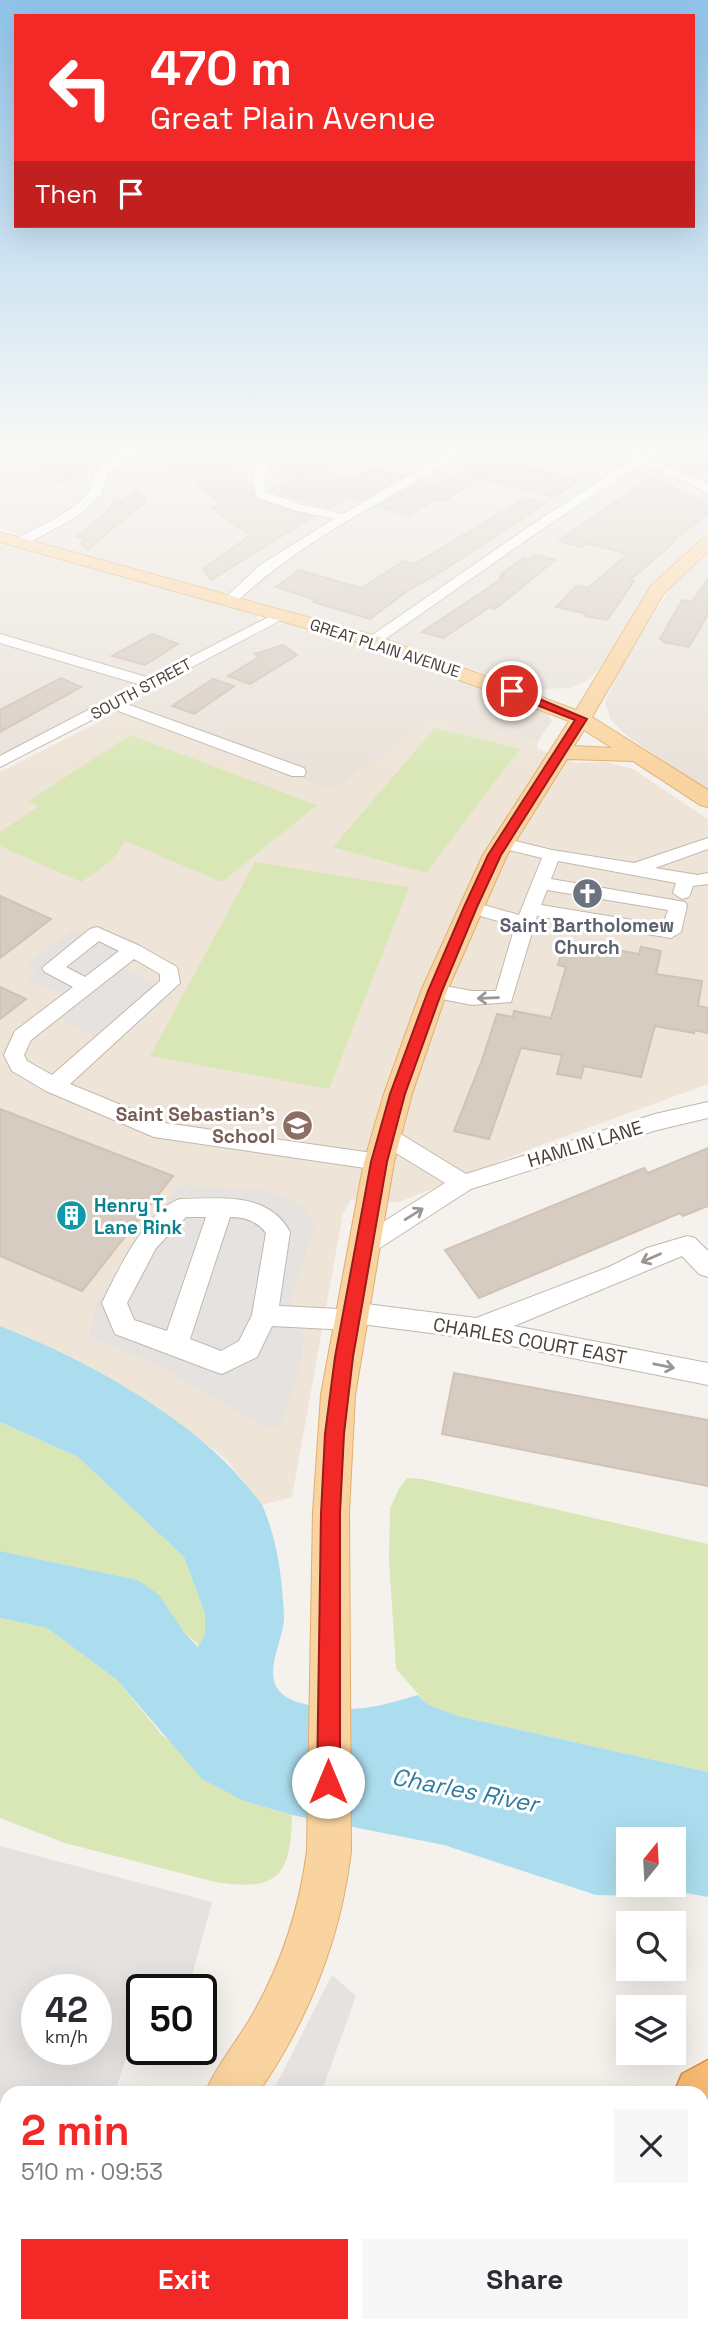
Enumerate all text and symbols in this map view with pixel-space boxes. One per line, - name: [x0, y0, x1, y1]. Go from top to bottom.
- text: 470 m: [150, 37, 292, 99]
- icon: left: [35, 42, 126, 133]
- text: Great Plain Avenue: [150, 98, 436, 138]
- icon: arrive: [112, 175, 150, 213]
- text: Then: [35, 177, 98, 211]
- street label: GREAT PLAIN AVENUE: [307, 614, 463, 682]
- street label: SOUTH STREET: [87, 654, 195, 724]
- pin: [482, 661, 542, 721]
- icon: arrive: [493, 672, 531, 710]
- church icon: Saint Bartholomew Church: [570, 877, 604, 911]
- place label: Saint Bartholomew Church: [500, 913, 674, 960]
- one-way arrow: [477, 991, 500, 1005]
- place label: Saint Sebastian's School: [116, 1102, 275, 1149]
- school or university icon: Saint Sebastian's School: [281, 1108, 315, 1142]
- street label: HAMLIN LANE: [524, 1115, 646, 1173]
- place label: Henry T. Lane Rink: [94, 1193, 183, 1240]
- building icon: Henry T. Lane Rink: [54, 1199, 88, 1233]
- one-way arrow: [403, 1207, 423, 1221]
- one-way arrow: [641, 1252, 662, 1265]
- street label: CHARLES COURT EAST: [431, 1312, 629, 1370]
- one-way arrow: [652, 1359, 675, 1373]
- position arrow: [291, 1745, 365, 1819]
- water label: Charles River: [389, 1761, 544, 1820]
- north arrow: [616, 1827, 686, 1897]
- map controls: [616, 1827, 686, 2065]
- button: search: [616, 1911, 686, 1981]
- speed limit sign: 50: [126, 1974, 217, 2065]
- text: 42: [45, 1988, 88, 2032]
- button: layers: [616, 1995, 686, 2065]
- text: km/h: [45, 2025, 88, 2048]
- text: 2 min: [21, 2104, 130, 2157]
- button: close: [614, 2109, 688, 2183]
- text: 510 m · 09:53: [21, 2157, 163, 2187]
- button: Exit: [21, 2239, 348, 2319]
- button: Share: [362, 2239, 688, 2319]

